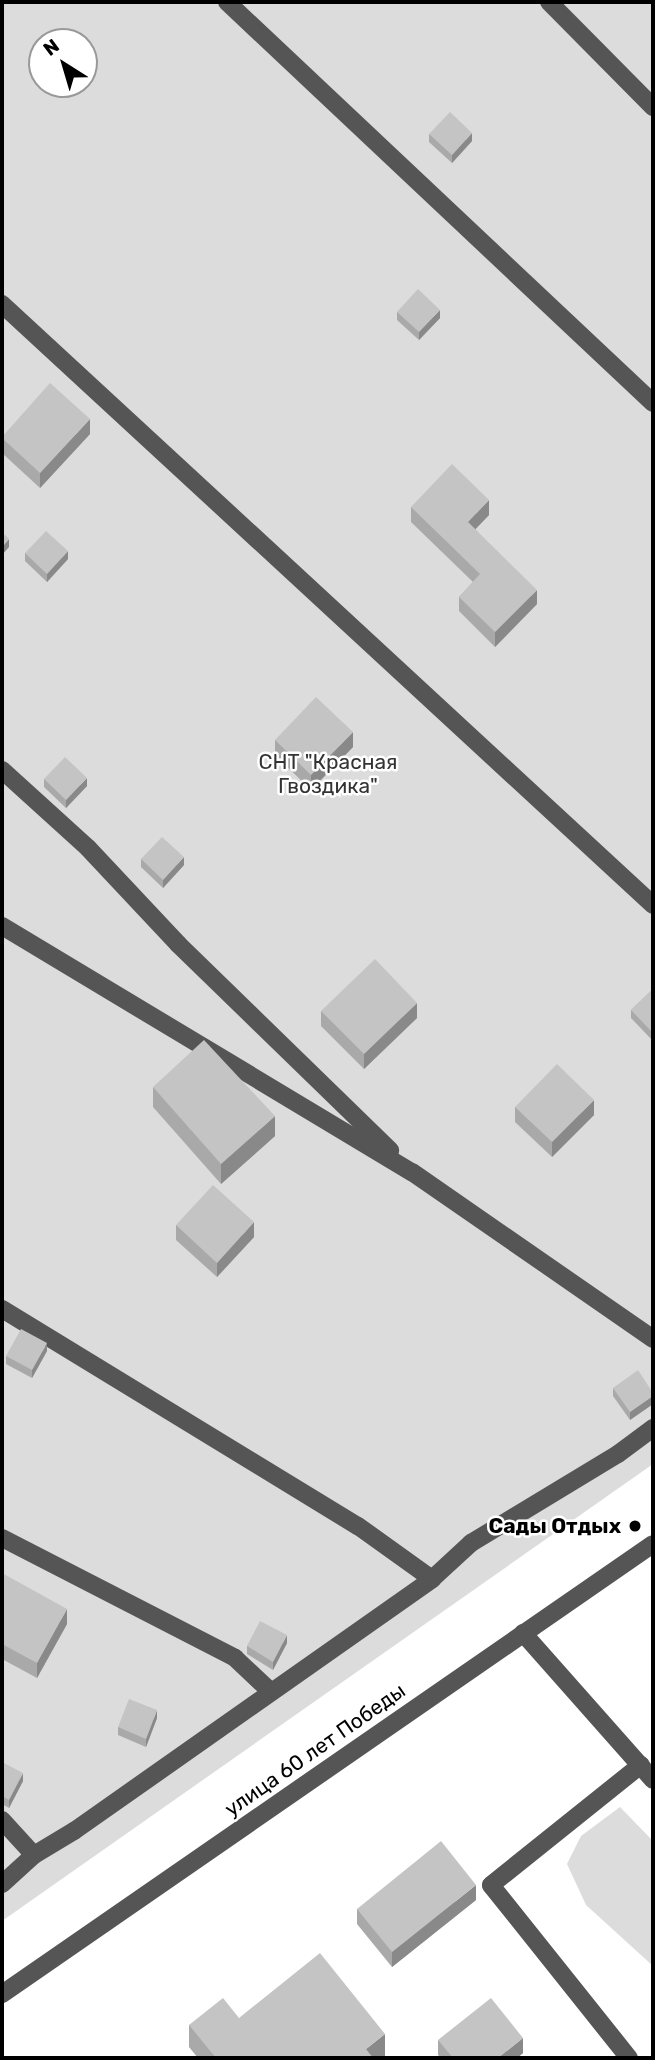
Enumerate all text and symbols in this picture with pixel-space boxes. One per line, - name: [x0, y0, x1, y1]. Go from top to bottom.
- north arrow: [28, 28, 98, 98]
- text: N: [39, 34, 64, 61]
- park label: СНТ "Красная Гвоздика": [258, 749, 398, 799]
- place label: Сады Отдых: [488, 1513, 621, 1539]
- marker: Сады Отдых: [627, 1518, 643, 1534]
- street label: улица 60 лет Победы: [220, 1678, 410, 1822]

